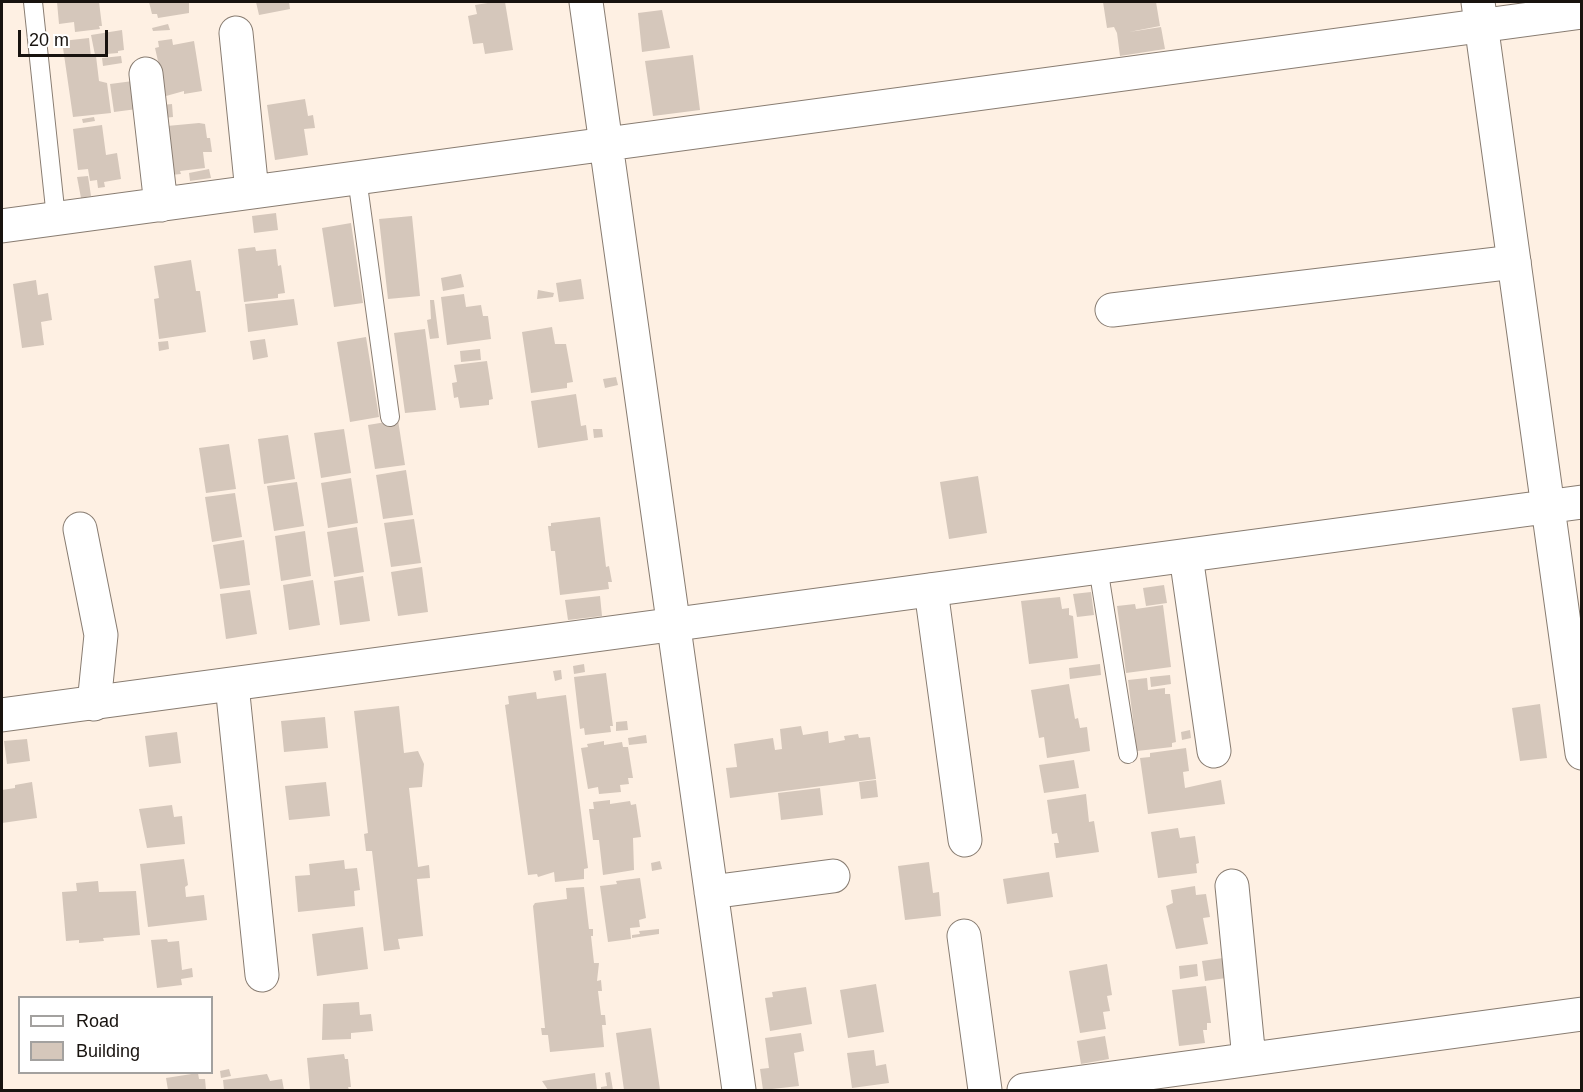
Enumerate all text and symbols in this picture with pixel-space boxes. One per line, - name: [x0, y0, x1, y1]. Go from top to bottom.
- scale bar: [21, 18, 111, 56]
- text: 20 m: [29, 30, 69, 50]
- legend: [18, 996, 213, 1074]
- text: Road: [76, 1011, 119, 1031]
- text: Building: [76, 1041, 140, 1061]

